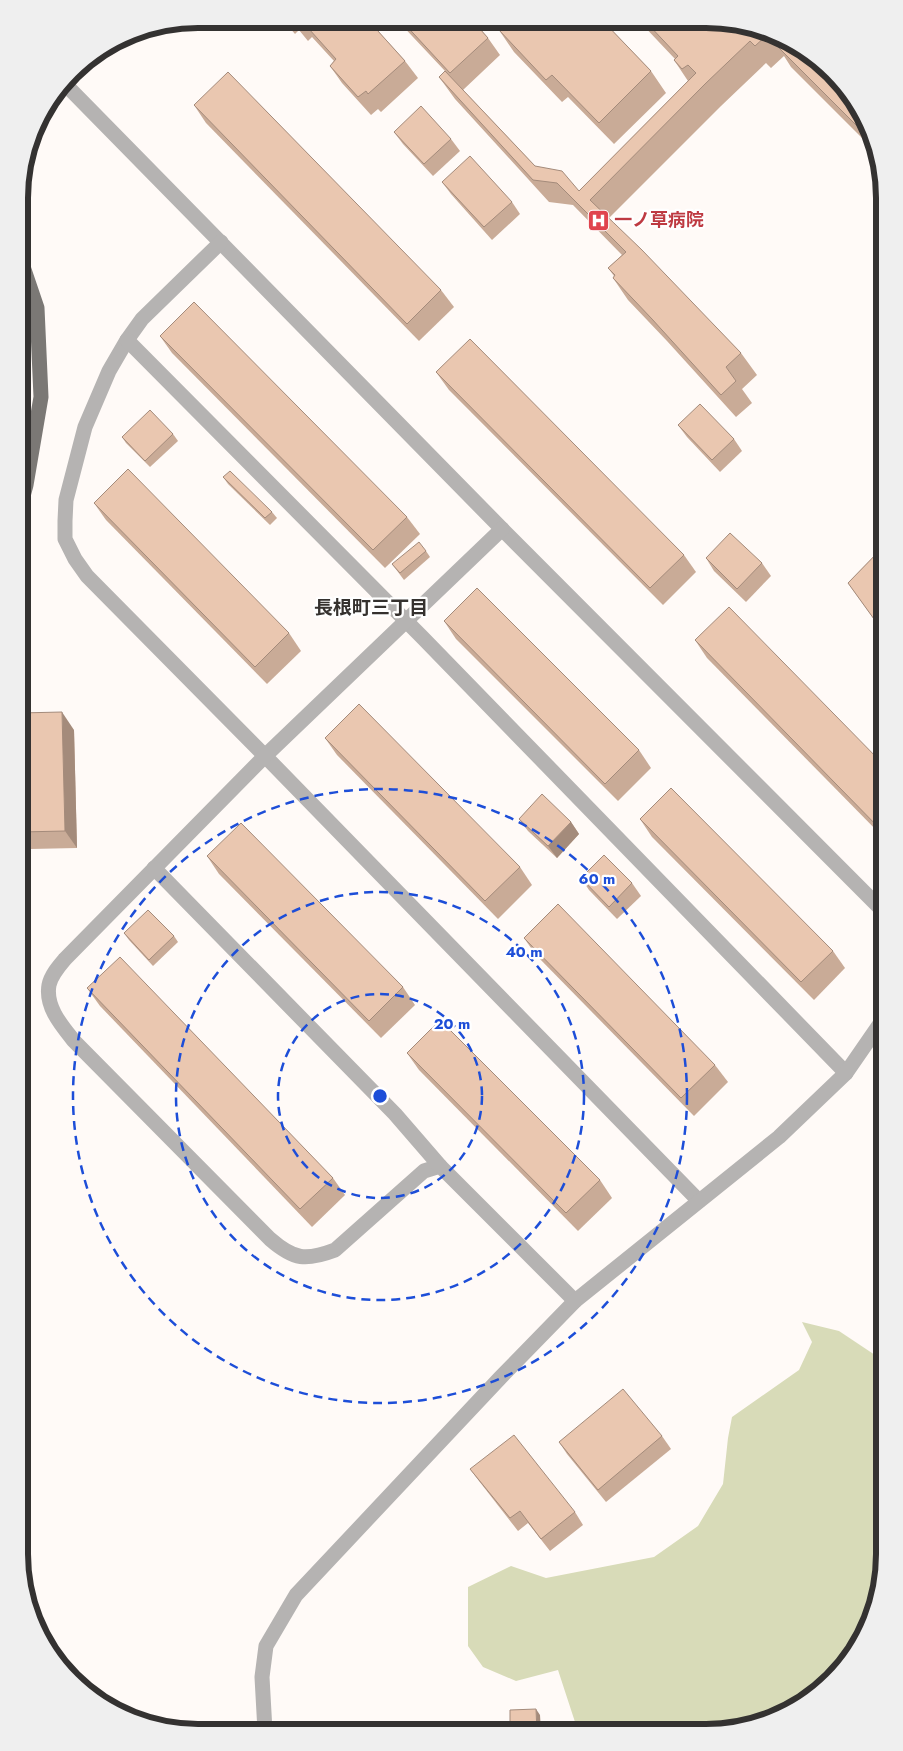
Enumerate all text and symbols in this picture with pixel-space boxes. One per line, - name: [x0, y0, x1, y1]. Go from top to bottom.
- place label: 一ノ草病院: [614, 207, 704, 233]
- hospital icon: 一ノ草病院: [586, 208, 610, 232]
- district label: 長根町三丁目: [314, 594, 428, 621]
- text: 60 m: [579, 868, 615, 890]
- text: 40 m: [505, 941, 543, 963]
- text: 20 m: [434, 1013, 470, 1035]
- centre of rings: [371, 1087, 389, 1105]

